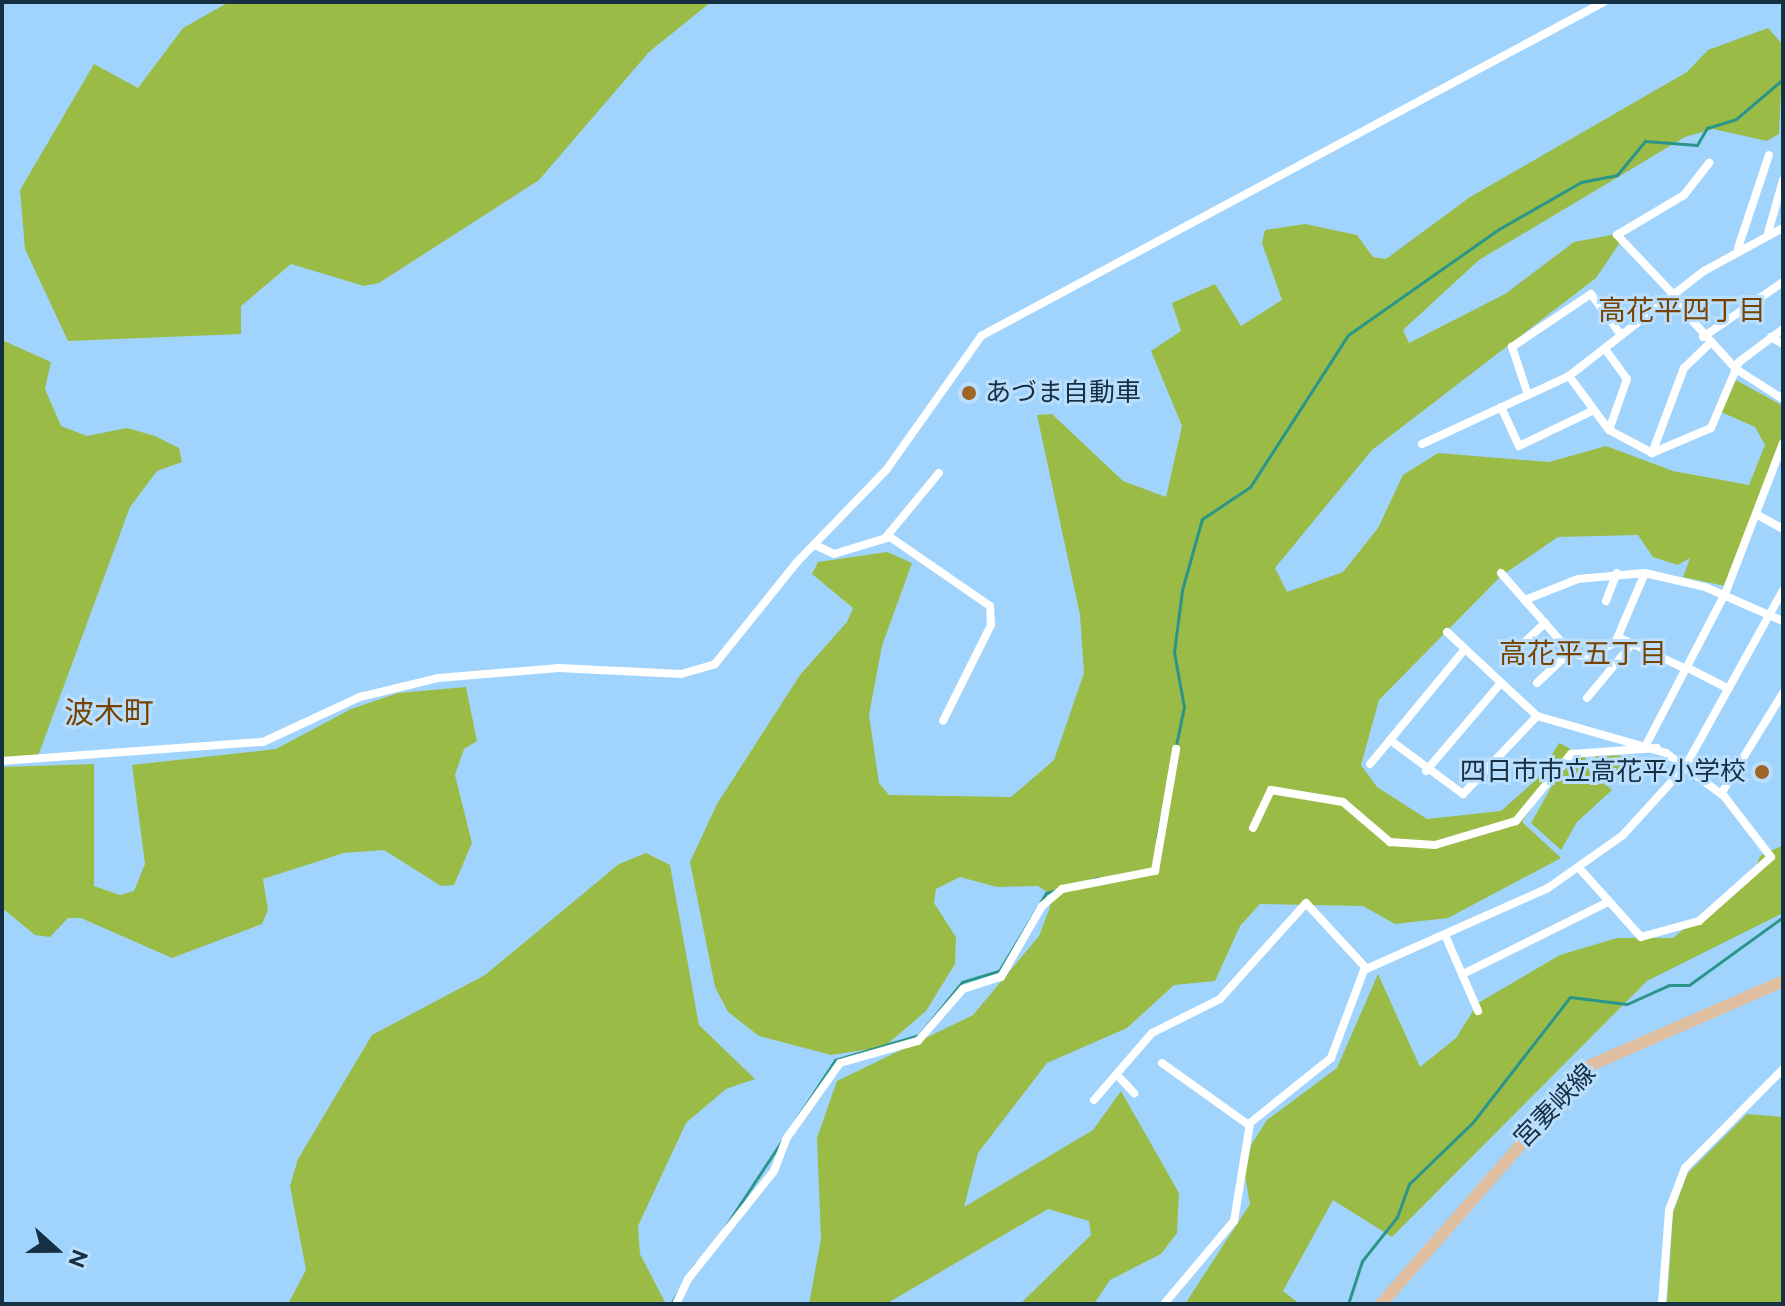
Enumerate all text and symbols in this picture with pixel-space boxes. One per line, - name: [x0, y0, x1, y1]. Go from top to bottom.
- district label: 高花平四丁目: [1598, 294, 1766, 328]
- place label: あづま自動車: [985, 377, 1141, 409]
- marker: あづま自動車: [960, 384, 978, 402]
- district label: 高花平五丁目: [1499, 637, 1667, 671]
- district label: 波木町: [64, 695, 154, 731]
- place label: 四日市市立高花平小学校: [1460, 756, 1746, 788]
- marker: 四日市市立高花平小学校: [1753, 763, 1771, 781]
- street label: 宮妻峡線: [1508, 1058, 1602, 1154]
- north arrow: [16, 1210, 96, 1290]
- text: N: [63, 1246, 94, 1271]

